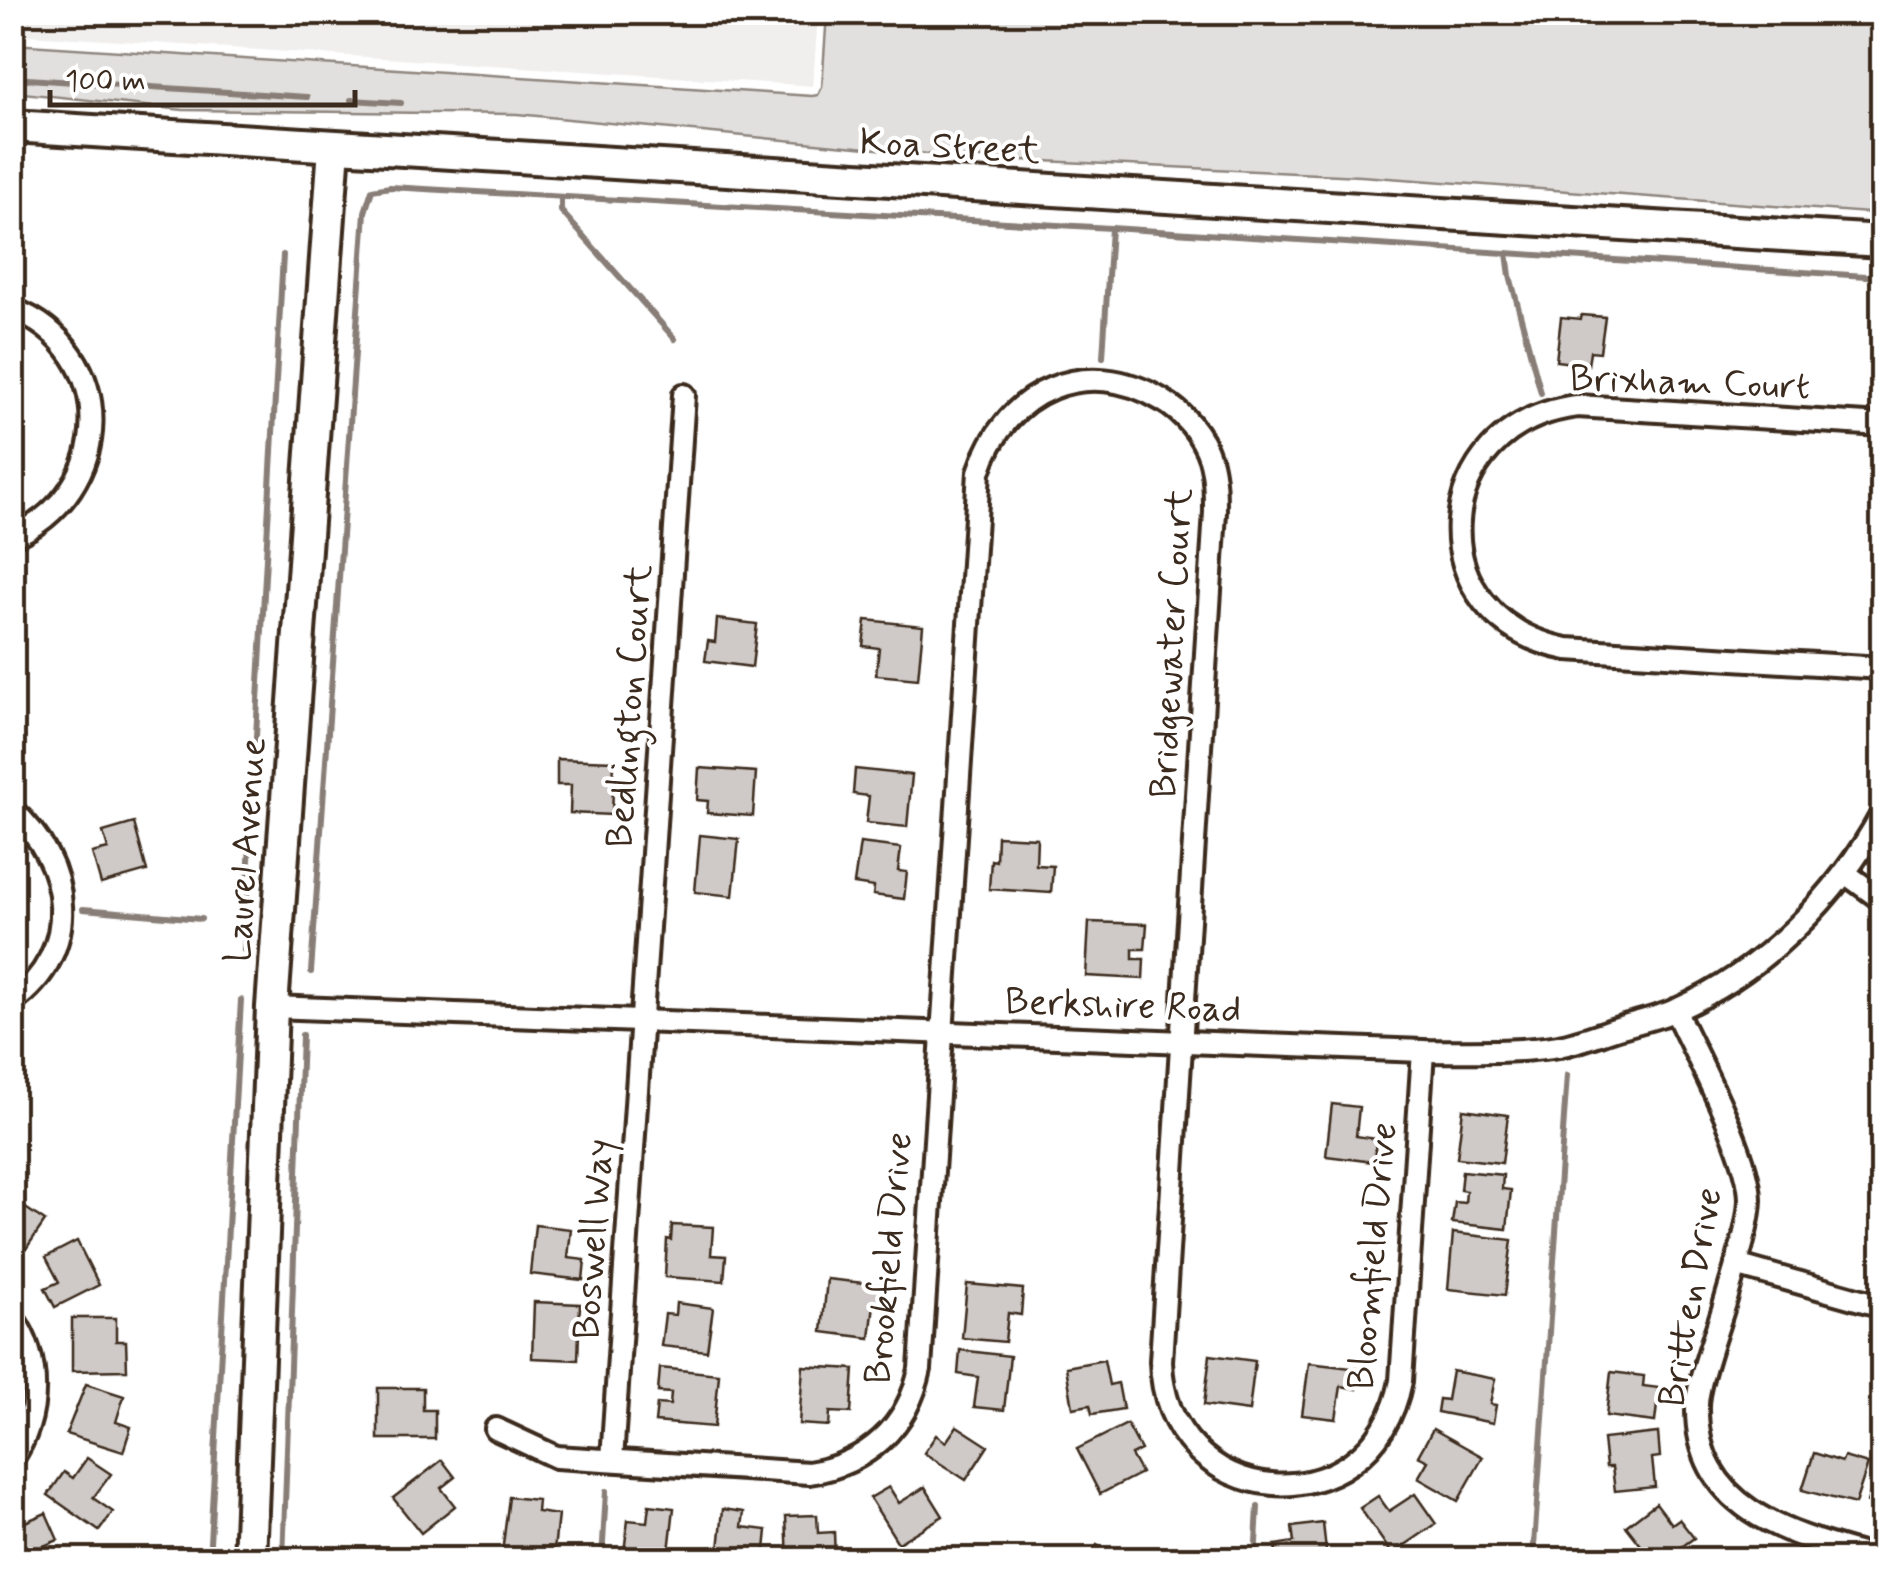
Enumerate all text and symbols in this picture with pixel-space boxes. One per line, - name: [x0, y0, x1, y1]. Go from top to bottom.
- scale bar: [50, 45, 355, 107]
- text: 100 m: [65, 62, 146, 101]
- street label: Koa Street: [858, 118, 1041, 177]
- street label: Brixham Court: [1569, 355, 1811, 412]
- street label: Bridgewater Court: [1140, 487, 1205, 799]
- street label: Bedlington Court: [596, 563, 669, 850]
- street label: Laurel Avenue: [214, 736, 279, 964]
- street label: Berkshire Road: [1004, 978, 1242, 1035]
- street label: Bloomfield Drive: [1337, 1120, 1410, 1392]
- street label: Brookfield Drive: [854, 1130, 925, 1386]
- street label: Boswell Way: [563, 1137, 626, 1341]
- street label: Britten Drive: [1648, 1184, 1735, 1411]

